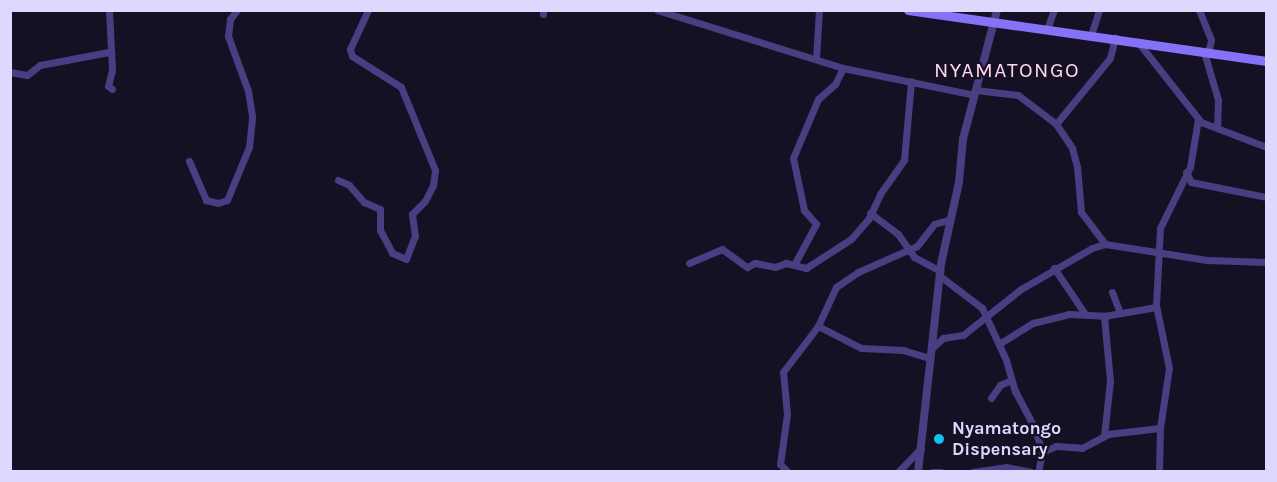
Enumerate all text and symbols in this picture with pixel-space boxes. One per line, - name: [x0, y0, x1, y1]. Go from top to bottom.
- district label: NYAMATONGO: [934, 57, 1080, 83]
- place label: Nyamatongo Dispensary: [952, 418, 1061, 460]
- marker: Nyamatongo Dispensary: [930, 430, 948, 448]

